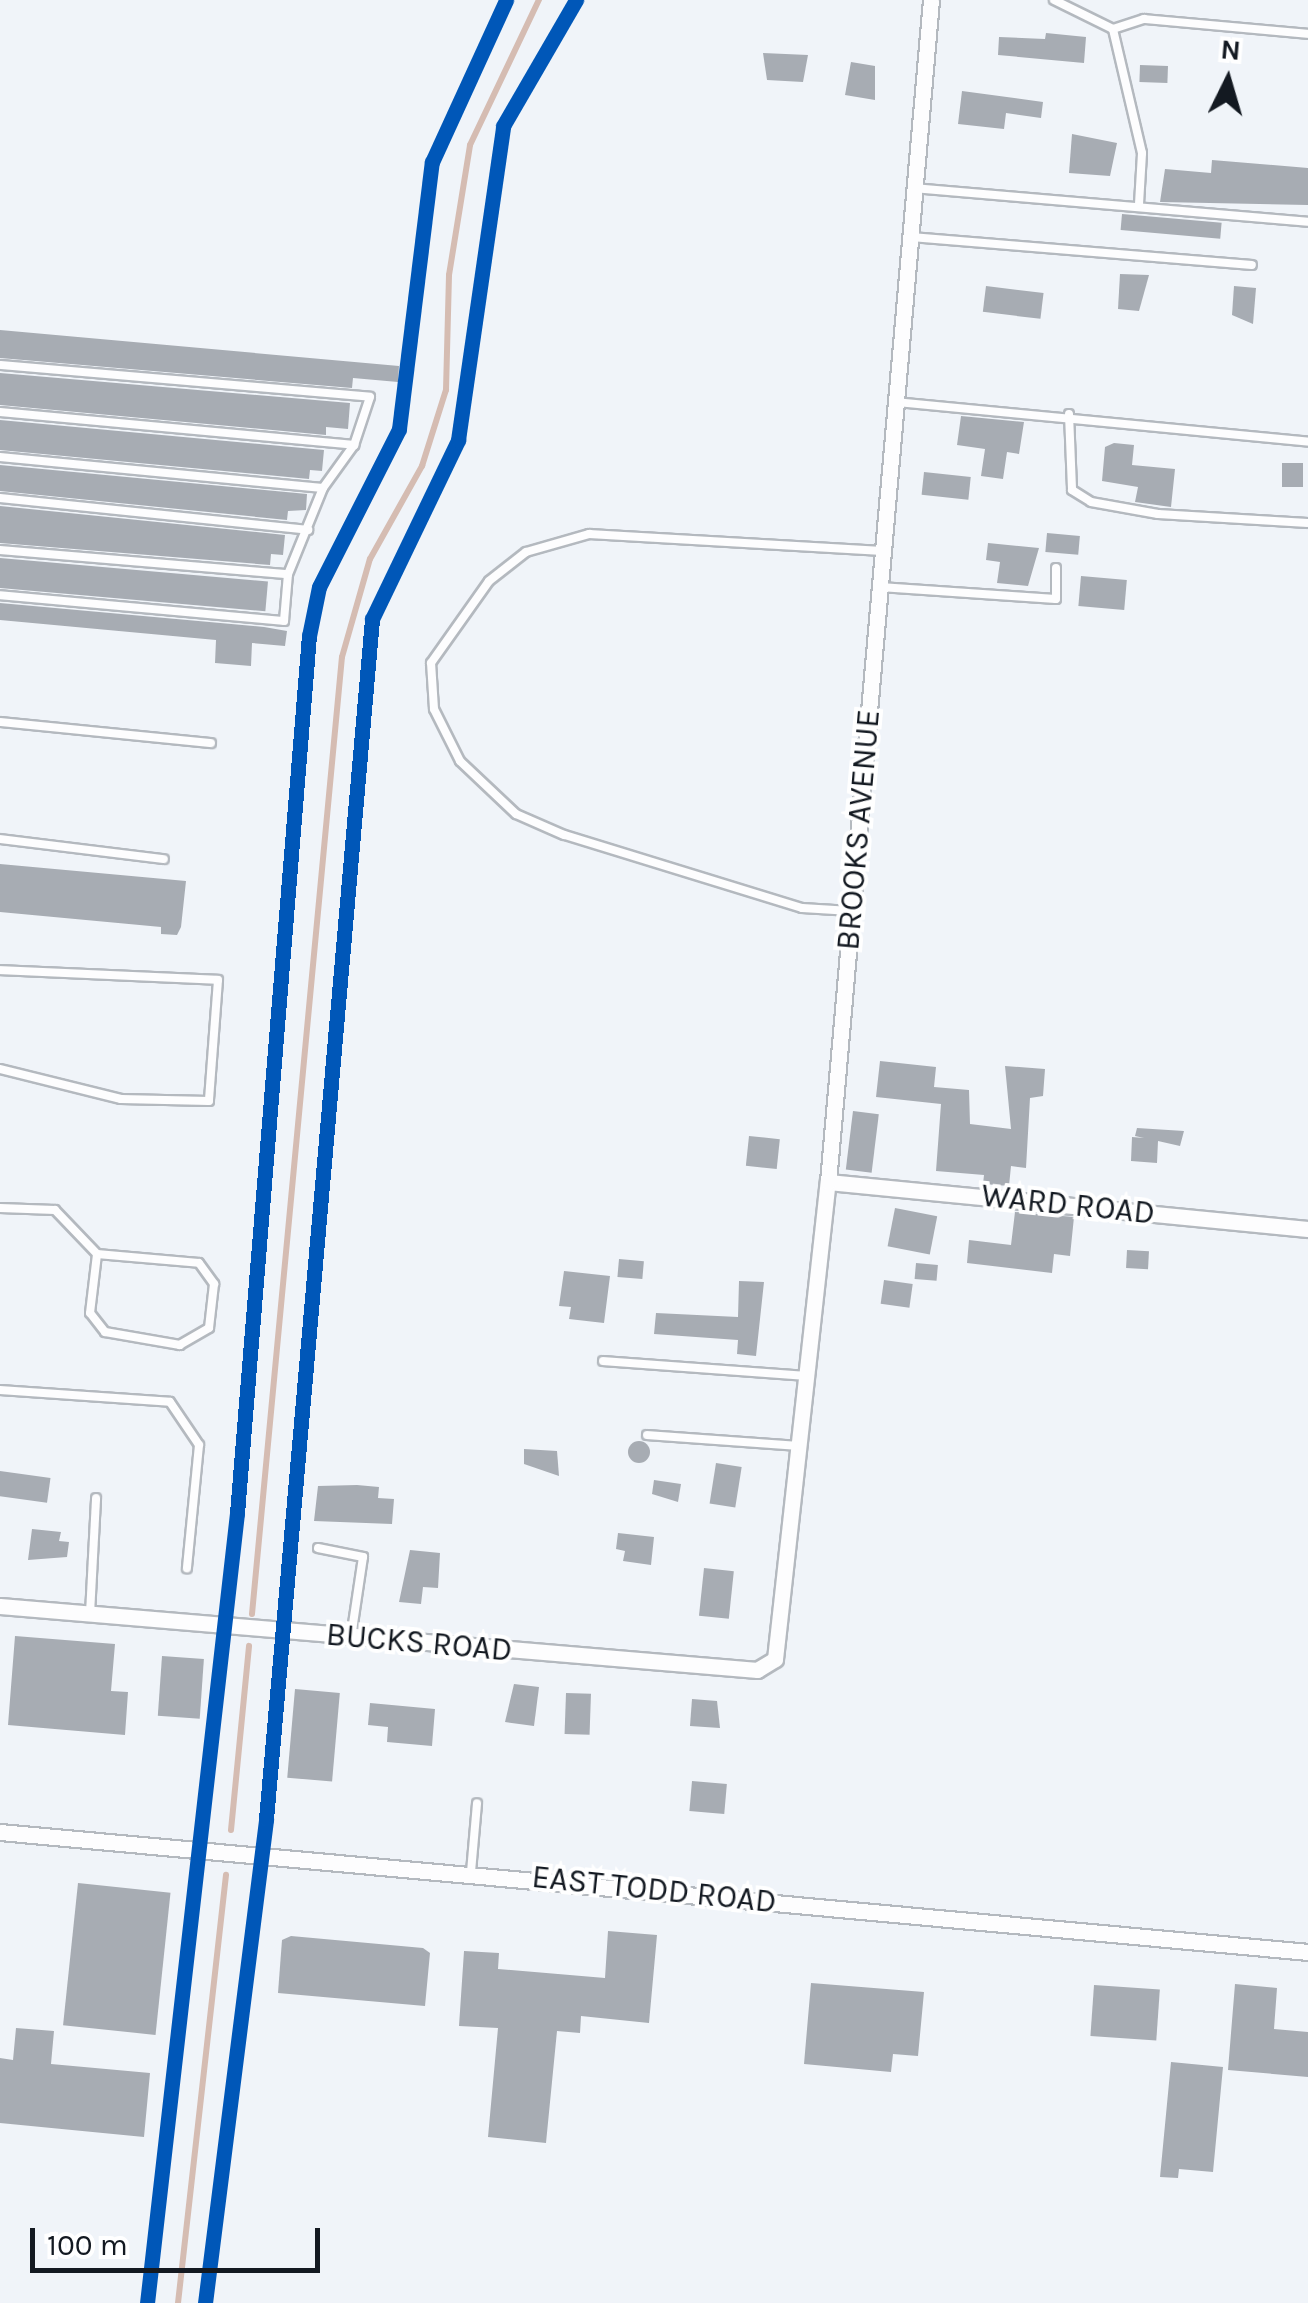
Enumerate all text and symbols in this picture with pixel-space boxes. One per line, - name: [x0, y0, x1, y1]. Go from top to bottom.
- north arrow: [1178, 30, 1278, 130]
- text: N: [1219, 32, 1242, 67]
- street label: BROOKS AVENUE: [829, 708, 889, 952]
- street label: WARD ROAD: [979, 1177, 1157, 1233]
- street label: BUCKS ROAD: [324, 1616, 514, 1670]
- street label: EAST TODD ROAD: [530, 1858, 778, 1922]
- scale bar: [35, 2208, 325, 2270]
- text: 100 m: [47, 2227, 128, 2263]

